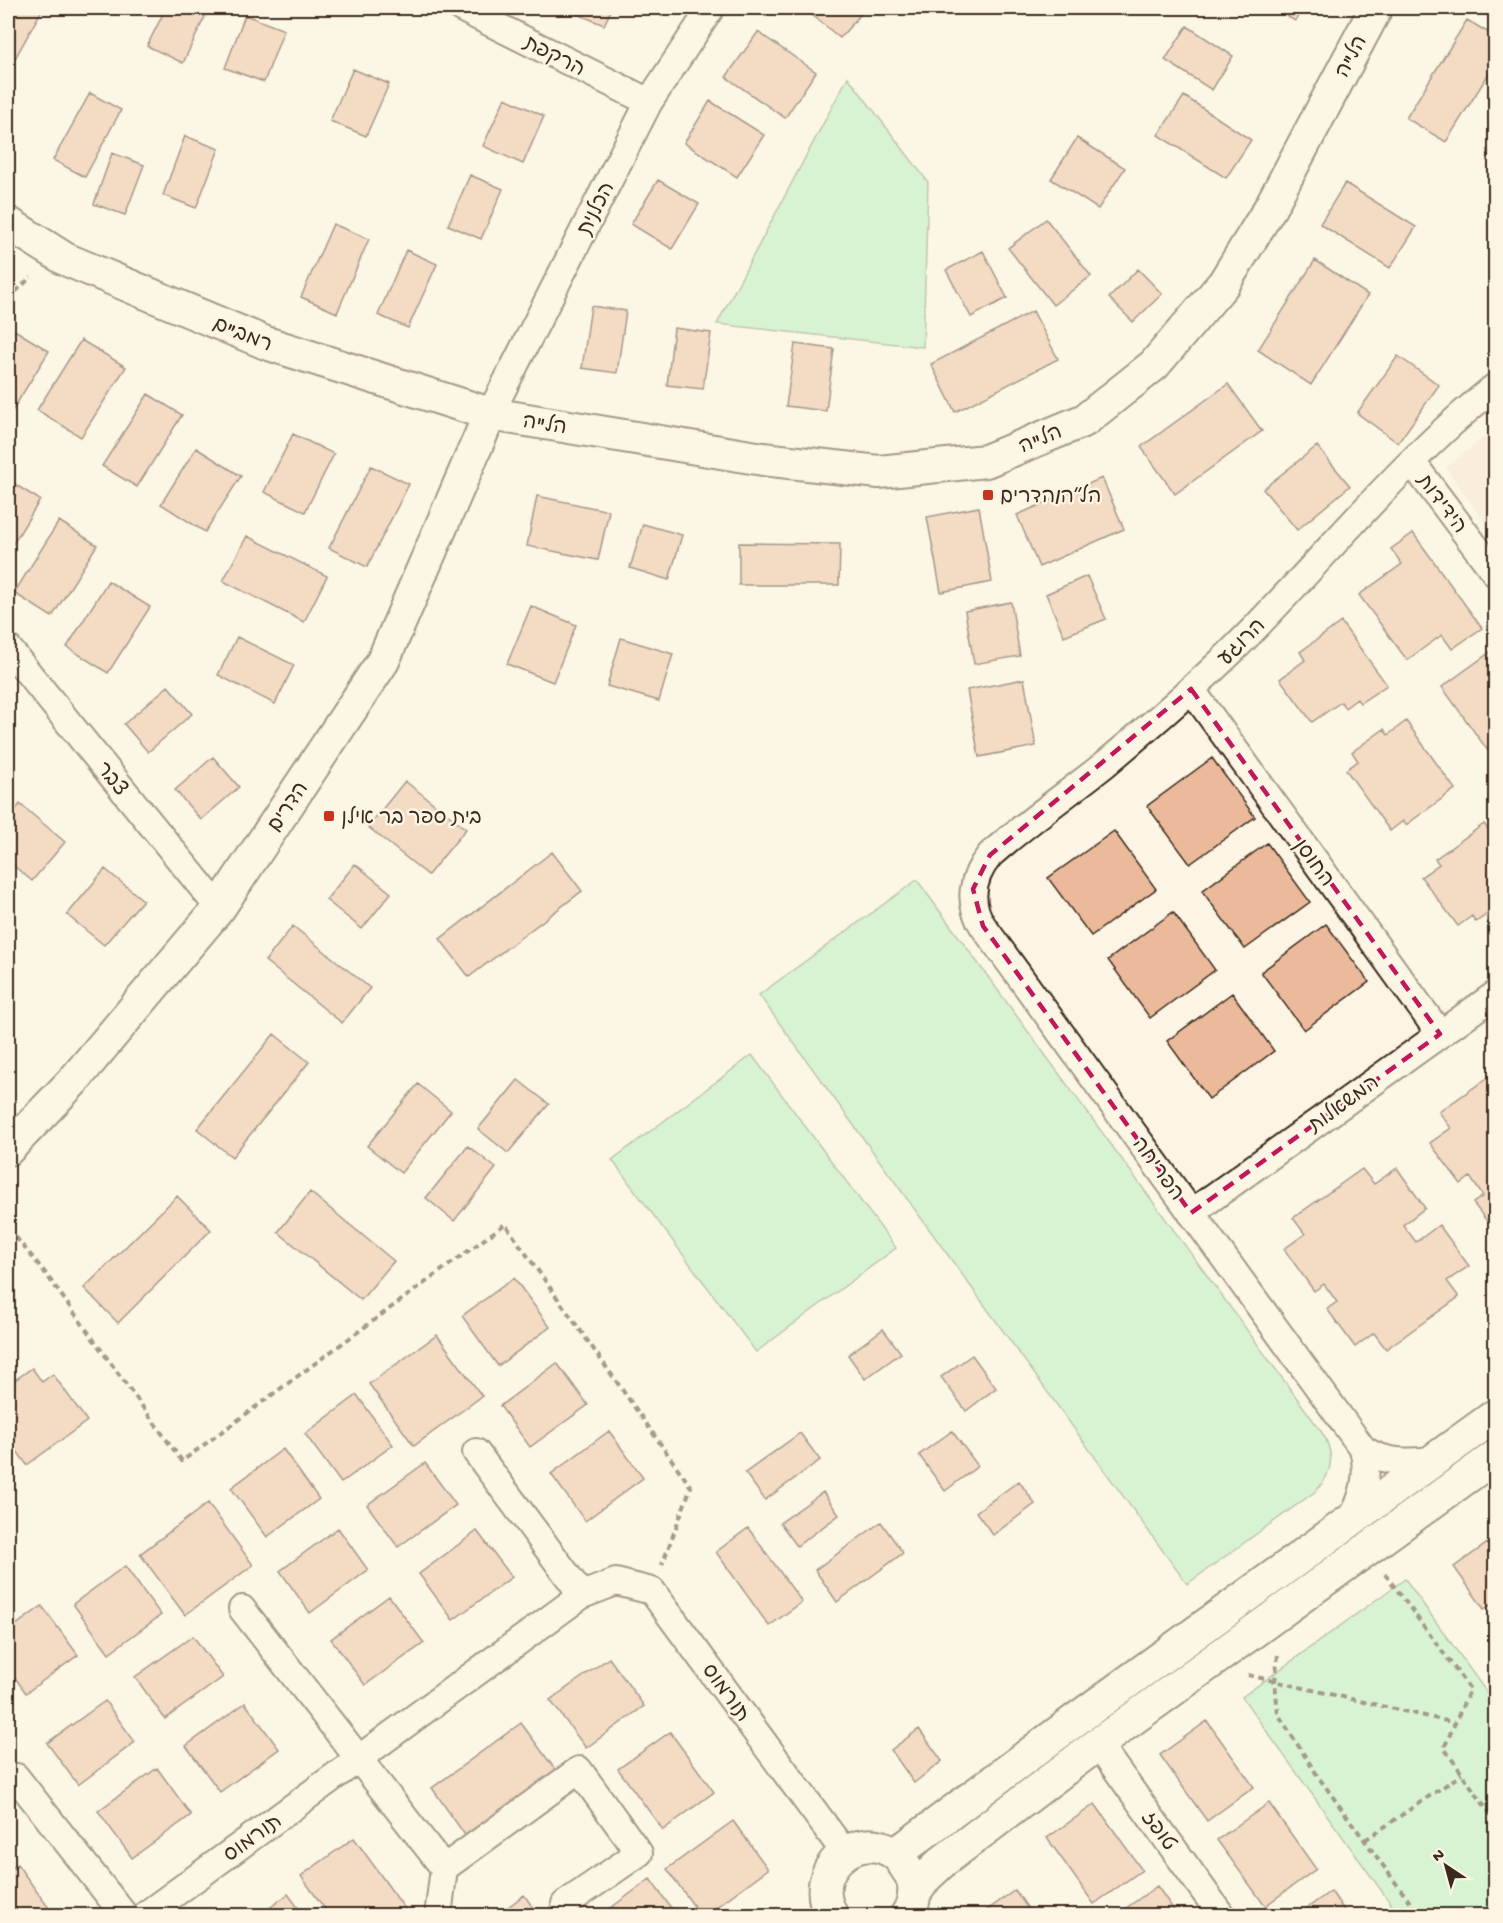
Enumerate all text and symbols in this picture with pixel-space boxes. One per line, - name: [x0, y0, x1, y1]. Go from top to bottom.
- street label: הל"ה: [1330, 31, 1375, 83]
- street label: הרקפת: [518, 32, 588, 84]
- street label: הכלנית: [572, 178, 622, 241]
- street label: רמב"ם: [208, 313, 275, 359]
- street label: הל"ה: [521, 409, 569, 442]
- street label: הל"ה: [1015, 420, 1067, 461]
- street label: הידידות: [1409, 469, 1471, 540]
- place label: הל״ה/הדרים: [1000, 484, 1101, 511]
- marker: הל״ה/הדרים: [981, 488, 995, 502]
- street label: הרוגע: [1215, 615, 1272, 672]
- street label: צבר: [89, 758, 132, 802]
- street label: הדרים: [264, 778, 316, 838]
- place label: בית ספר בר אילן: [341, 805, 481, 832]
- marker: בית ספר בר אילן: [322, 809, 336, 823]
- street label: החוסן: [1286, 835, 1338, 893]
- street label: המשאלות: [1302, 1070, 1385, 1141]
- street label: הפריחה: [1125, 1133, 1188, 1207]
- street label: תורמוס: [695, 1660, 754, 1728]
- street label: טופז: [1134, 1807, 1180, 1857]
- street label: תורמוס: [220, 1810, 288, 1869]
- north arrow: [1416, 1836, 1476, 1896]
- text: N: [1429, 1846, 1449, 1867]

